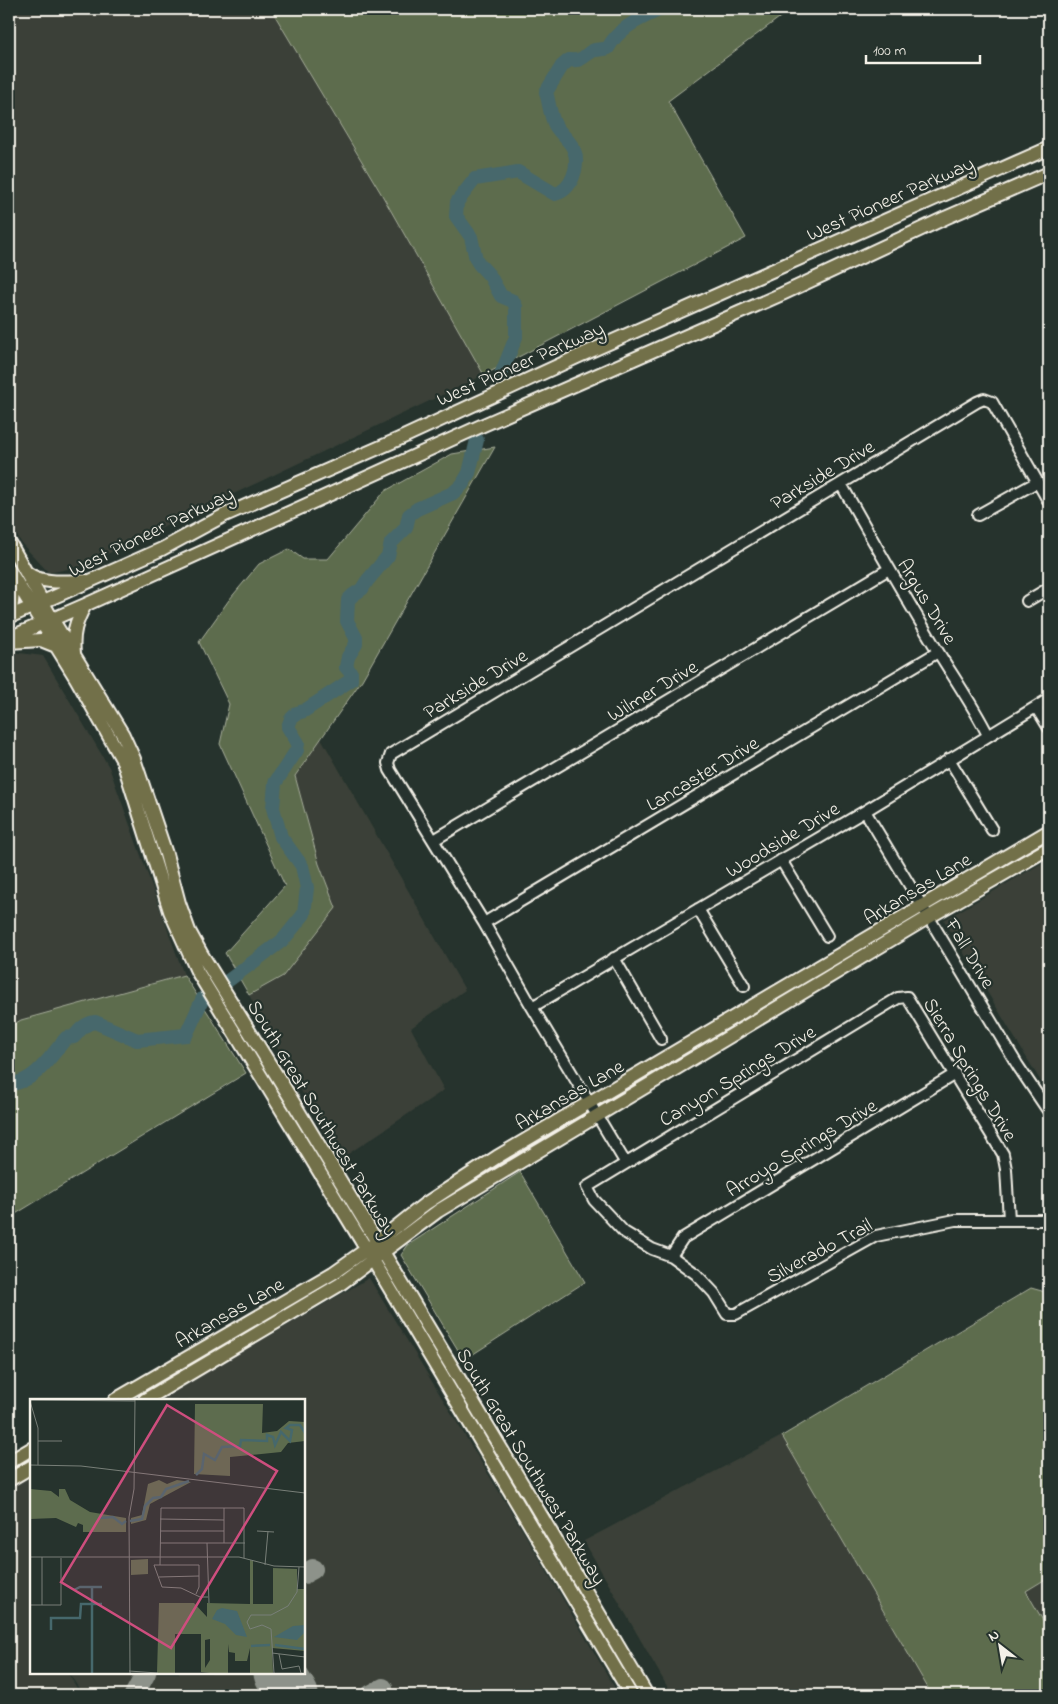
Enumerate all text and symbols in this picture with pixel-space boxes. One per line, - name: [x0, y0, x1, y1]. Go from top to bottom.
- scale bar: [866, 32, 979, 64]
- text: 100 m: [873, 40, 906, 62]
- street label: West Pioneer Parkway: [802, 150, 980, 250]
- street label: West Pioneer Parkway: [432, 315, 610, 415]
- street label: Parkside Drive: [766, 434, 881, 519]
- street label: West Pioneer Parkway: [64, 481, 240, 586]
- street label: Argus Drive: [888, 554, 963, 651]
- street label: Parkside Drive: [419, 643, 534, 728]
- street label: Wilmer Drive: [603, 654, 704, 731]
- street label: Lancaster Drive: [642, 730, 765, 820]
- street label: Woodside Drive: [721, 796, 846, 887]
- street label: Arkansas Lane: [859, 847, 978, 934]
- street label: Fall Drive: [936, 913, 1001, 995]
- street label: Sierra Springs Drive: [914, 993, 1023, 1148]
- street label: South Great Southwest Parkway: [238, 995, 403, 1243]
- street label: Canyon Springs Drive: [655, 1019, 823, 1136]
- street label: Arkansas Lane: [511, 1053, 630, 1139]
- street label: Arroyo Springs Drive: [721, 1093, 884, 1207]
- street label: Silverado Trail: [762, 1212, 878, 1292]
- street label: Arkansas Lane: [171, 1271, 290, 1357]
- street label: South Great Southwest Parkway: [447, 1343, 612, 1591]
- inset map: [30, 1399, 305, 1674]
- north arrow: [976, 1622, 1026, 1672]
- text: N: [985, 1625, 1004, 1648]

